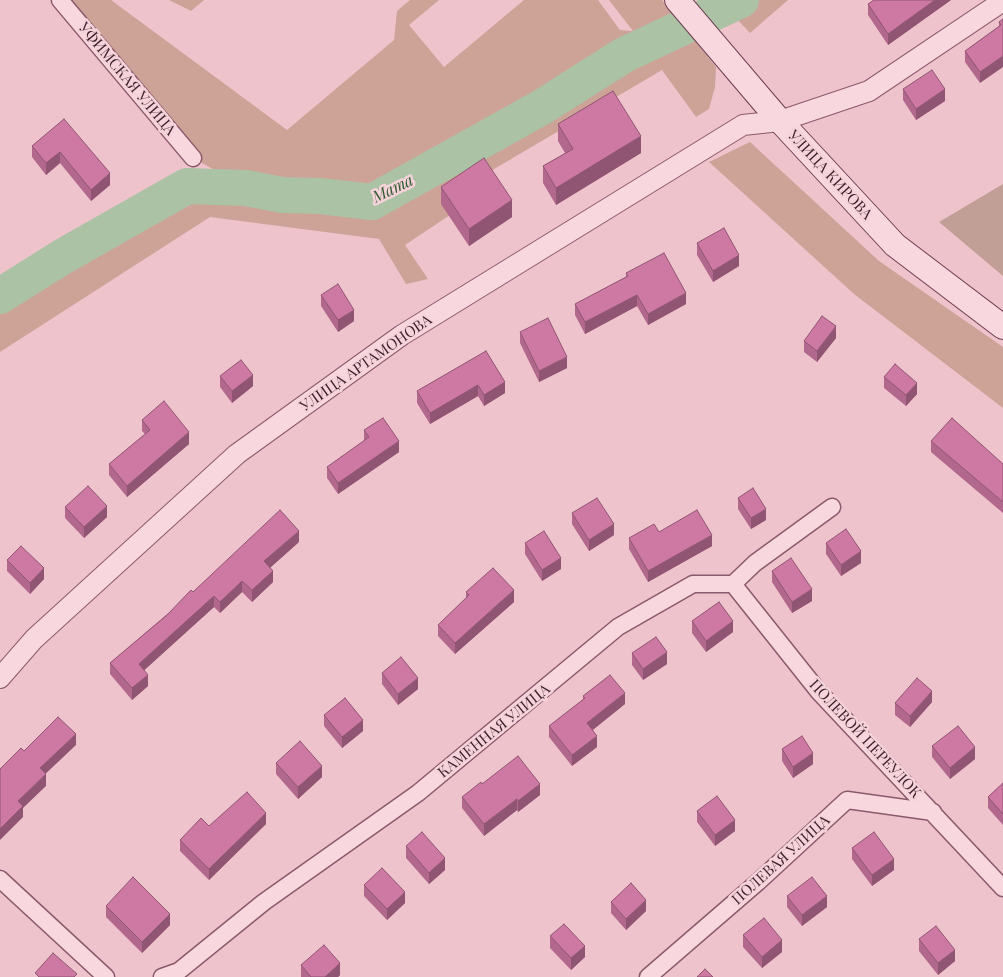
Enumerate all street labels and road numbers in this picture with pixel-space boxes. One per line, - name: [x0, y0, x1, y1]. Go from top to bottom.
- street label: УФИМСКАЯ УЛИЦА: [75, 19, 179, 139]
- street label: УЛИЦА КИРОВА: [784, 127, 876, 223]
- street label: УЛИЦА АРТАМОНОВА: [297, 311, 435, 415]
- street label: ПОЛЕВОЙ ПЕРЕУЛОК: [805, 676, 925, 802]
- street label: КАМЕННАЯ УЛИЦА: [434, 680, 554, 782]
- street label: ПОЛЕВАЯ УЛИЦА: [728, 811, 834, 909]

